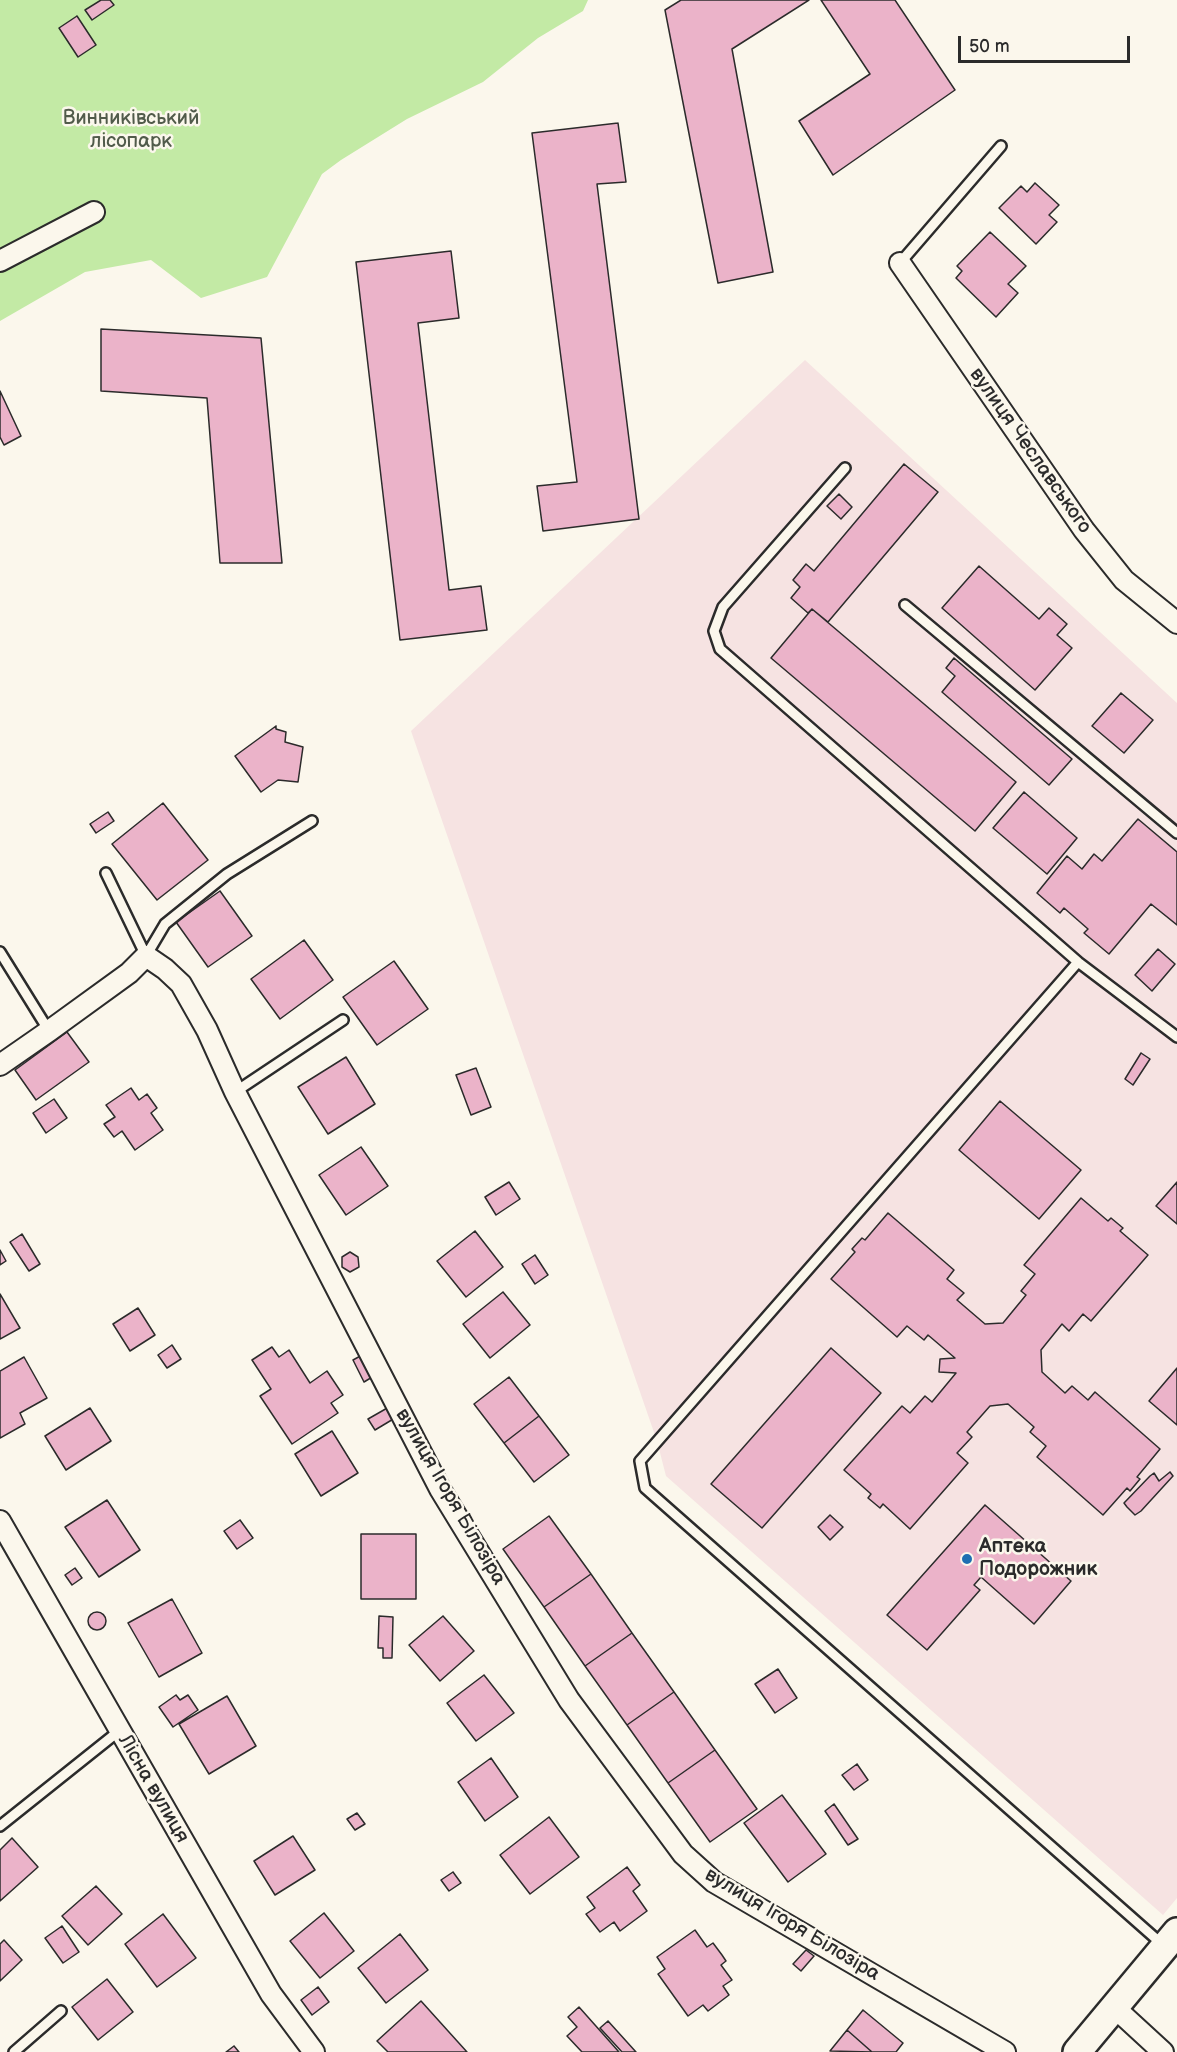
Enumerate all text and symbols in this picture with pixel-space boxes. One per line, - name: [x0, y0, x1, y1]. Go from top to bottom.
- scale bar: [961, 24, 1134, 62]
- text: 50 m: [969, 36, 1010, 57]
- park label: Винниківський лісопарк: [63, 107, 199, 154]
- street label: вулиця Чеславського: [964, 364, 1096, 538]
- street label: вулиця Ігоря Білозіра: [390, 1405, 510, 1589]
- place label: Аптека Подорожник: [979, 1535, 1097, 1582]
- marker: Аптека Подорожник: [960, 1552, 974, 1566]
- street label: Лісна вулиця: [112, 1731, 194, 1847]
- street label: вулиця Ігоря Білозіра: [700, 1863, 884, 1987]

